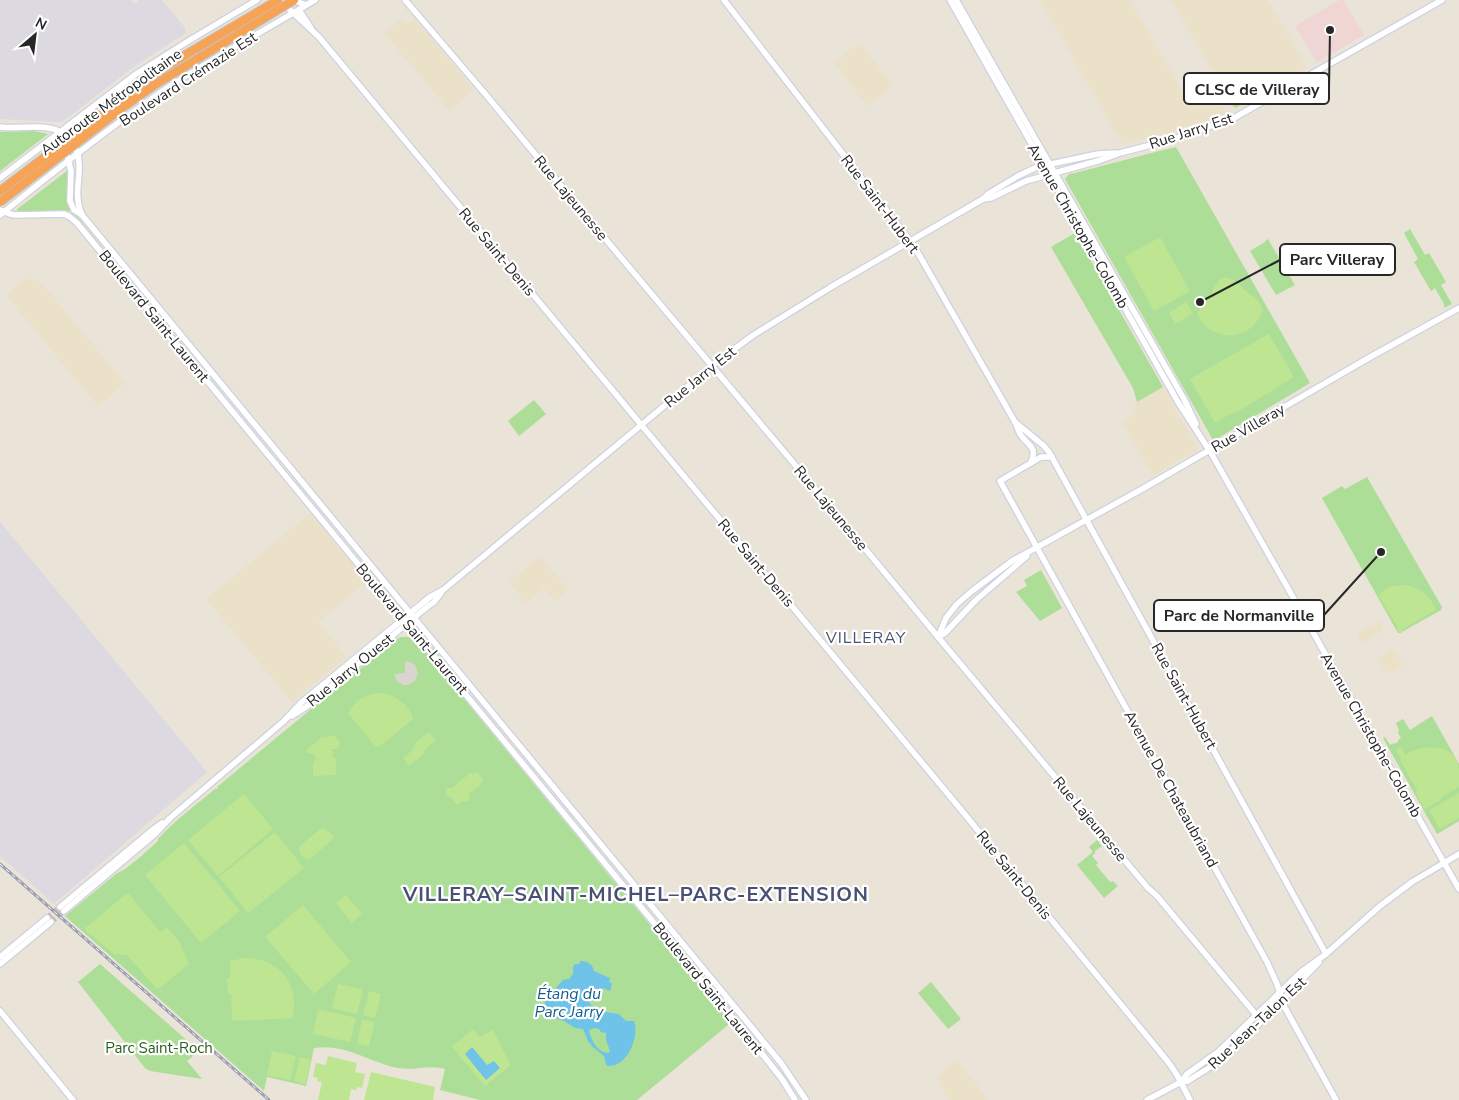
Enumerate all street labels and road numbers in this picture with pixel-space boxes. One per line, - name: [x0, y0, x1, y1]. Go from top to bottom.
- street label: Boulevard Crémazie Est: [115, 27, 261, 131]
- street label: Autoroute Métropolitaine: [36, 44, 186, 160]
- street label: Rue Jarry Est: [1147, 108, 1236, 154]
- street label: Avenue Christophe-Colomb: [1023, 140, 1134, 312]
- street label: Rue Lajeunesse: [530, 151, 612, 245]
- street label: Rue Saint-Hubert: [836, 151, 924, 258]
- street label: Rue Saint-Denis: [454, 204, 540, 300]
- street label: Boulevard Saint-Laurent: [94, 246, 214, 387]
- street label: Rue Jarry Est: [660, 341, 741, 412]
- street label: Rue Villeray: [1208, 399, 1289, 457]
- street label: Rue Lajeunesse: [790, 461, 872, 555]
- street label: Rue Saint-Denis: [713, 515, 799, 611]
- street label: Boulevard Saint-Laurent: [351, 559, 473, 699]
- street label: Rue Jarry Ouest: [302, 628, 398, 711]
- street label: Rue Saint-Hubert: [1147, 639, 1222, 753]
- street label: Avenue Christophe-Colomb: [1316, 649, 1427, 821]
- street label: Avenue De Chateaubriand: [1119, 707, 1223, 871]
- street label: Rue Lajeunesse: [1049, 772, 1131, 866]
- street label: Rue Saint-Denis: [972, 826, 1056, 924]
- street label: Boulevard Saint-Laurent: [648, 918, 768, 1059]
- street label: Rue Jean-Talon Est: [1204, 972, 1311, 1074]

